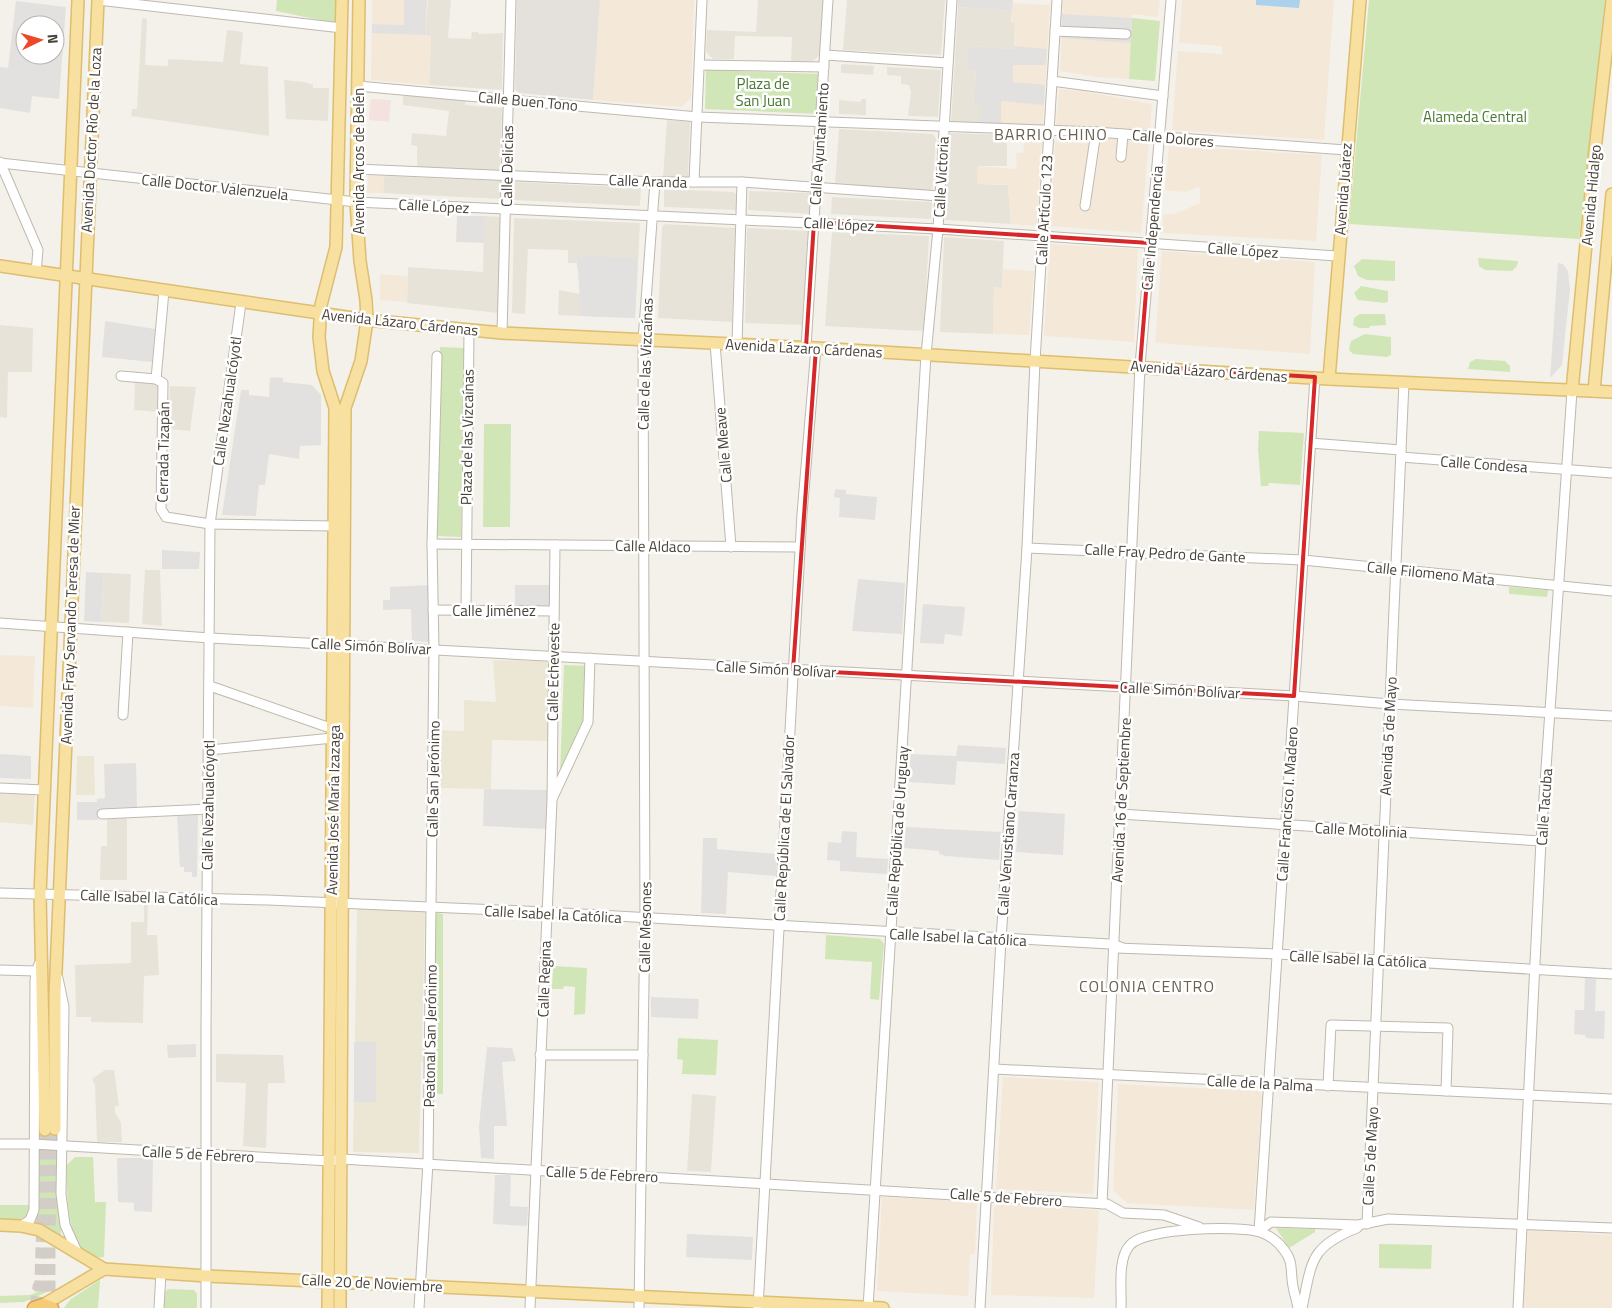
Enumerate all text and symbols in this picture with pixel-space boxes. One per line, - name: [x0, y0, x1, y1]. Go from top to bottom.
- north arrow: [15, 15, 65, 65]
- text: N: [43, 33, 64, 45]
- street label: Avenida Doctor Río de la Loza: [75, 46, 107, 233]
- park label: Plaza de San Juan: [736, 72, 790, 112]
- street label: Calle Ayuntamiento: [803, 82, 835, 206]
- street label: Calle Buen Tono: [477, 85, 579, 117]
- street label: Avenida Arcos de Belén: [347, 88, 370, 234]
- park label: Alameda Central: [1423, 105, 1527, 128]
- district label: BARRIO CHINO: [994, 122, 1108, 146]
- street label: Calle Dolores: [1131, 123, 1215, 153]
- street label: Calle Delicias: [495, 125, 519, 207]
- street label: Calle Victoria: [927, 135, 955, 218]
- street label: Avenida Juárez: [1328, 142, 1358, 236]
- street label: Avenida Hidalgo: [1575, 143, 1607, 246]
- street label: Calle Artículo 123: [1030, 154, 1058, 266]
- street label: Calle Independencia: [1135, 164, 1169, 291]
- street label: Calle Doctor Valenzuela: [140, 168, 290, 206]
- street label: Calle Aranda: [608, 168, 688, 194]
- street label: Calle López: [398, 193, 470, 219]
- street label: Calle López: [803, 211, 875, 237]
- street label: Calle López: [1207, 236, 1279, 264]
- street label: Calle de las Vizcaínas: [631, 298, 659, 430]
- street label: Avenida Lázaro Cárdenas: [321, 302, 480, 342]
- street label: Avenida Lázaro Cárdenas: [725, 332, 883, 364]
- street label: Calle Nezahualcóyotl: [207, 335, 247, 467]
- street label: Avenida Lázaro Cárdenas: [1130, 354, 1288, 388]
- street label: Plaza de las Vizcaínas: [454, 369, 480, 505]
- street label: Cerrada Tizapán: [151, 401, 175, 503]
- street label: Calle Meave: [708, 406, 738, 484]
- street label: Calle Condesa: [1440, 449, 1529, 479]
- street label: Avenida Fray Servando Teresa de Mier: [54, 505, 86, 745]
- street label: Calle Aldaco: [615, 534, 691, 558]
- street label: Calle Fray Pedro de Gante: [1084, 537, 1246, 569]
- street label: Calle Filomeno Mata: [1366, 555, 1496, 591]
- street label: Calle Jiménez: [452, 599, 536, 622]
- street label: Calle Echeveste: [541, 623, 565, 721]
- street label: Calle Simón Bolívar: [310, 631, 432, 661]
- street label: Calle Simón Bolívar: [715, 654, 837, 684]
- street label: Calle Simón Bolívar: [1119, 675, 1241, 705]
- street label: Avenida 5 de Mayo: [1373, 676, 1403, 796]
- street label: Avenida 16 de Septiembre: [1105, 717, 1137, 883]
- street label: Calle San Jerónimo: [420, 720, 446, 838]
- street label: Avenida José María Izazaga: [320, 724, 346, 895]
- street label: Calle Francisco I. Madero: [1270, 726, 1304, 882]
- street label: Calle República de El Salvador: [768, 734, 800, 922]
- street label: Calle Nezahualcóyotl: [195, 740, 221, 870]
- street label: Calle República de Uruguay: [880, 745, 914, 917]
- street label: Calle Venustiano Carranza: [991, 751, 1025, 916]
- street label: Calle Tacuba: [1530, 767, 1558, 846]
- street label: Calle Motolinia: [1314, 816, 1408, 844]
- street label: Calle Mesones: [633, 881, 657, 973]
- street label: Calle Isabel la Católica: [80, 883, 219, 911]
- street label: Calle Isabel la Católica: [484, 899, 623, 929]
- street label: Calle Isabel la Católica: [889, 922, 1028, 952]
- street label: Calle Regina: [531, 940, 557, 1018]
- street label: Calle Isabel la Católica: [1289, 944, 1428, 974]
- street label: Peatonal San Jerónimo: [417, 964, 443, 1108]
- district label: COLONIA CENTRO: [1079, 974, 1215, 998]
- street label: Calle de la Palma: [1206, 1069, 1314, 1097]
- street label: Calle 5 de Mayo: [1356, 1106, 1384, 1206]
- street label: Calle 5 de Febrero: [141, 1140, 255, 1168]
- street label: Calle 5 de Febrero: [545, 1160, 659, 1188]
- street label: Calle 5 de Febrero: [949, 1182, 1063, 1212]
- street label: Calle 20 de Noviembre: [301, 1268, 443, 1298]

